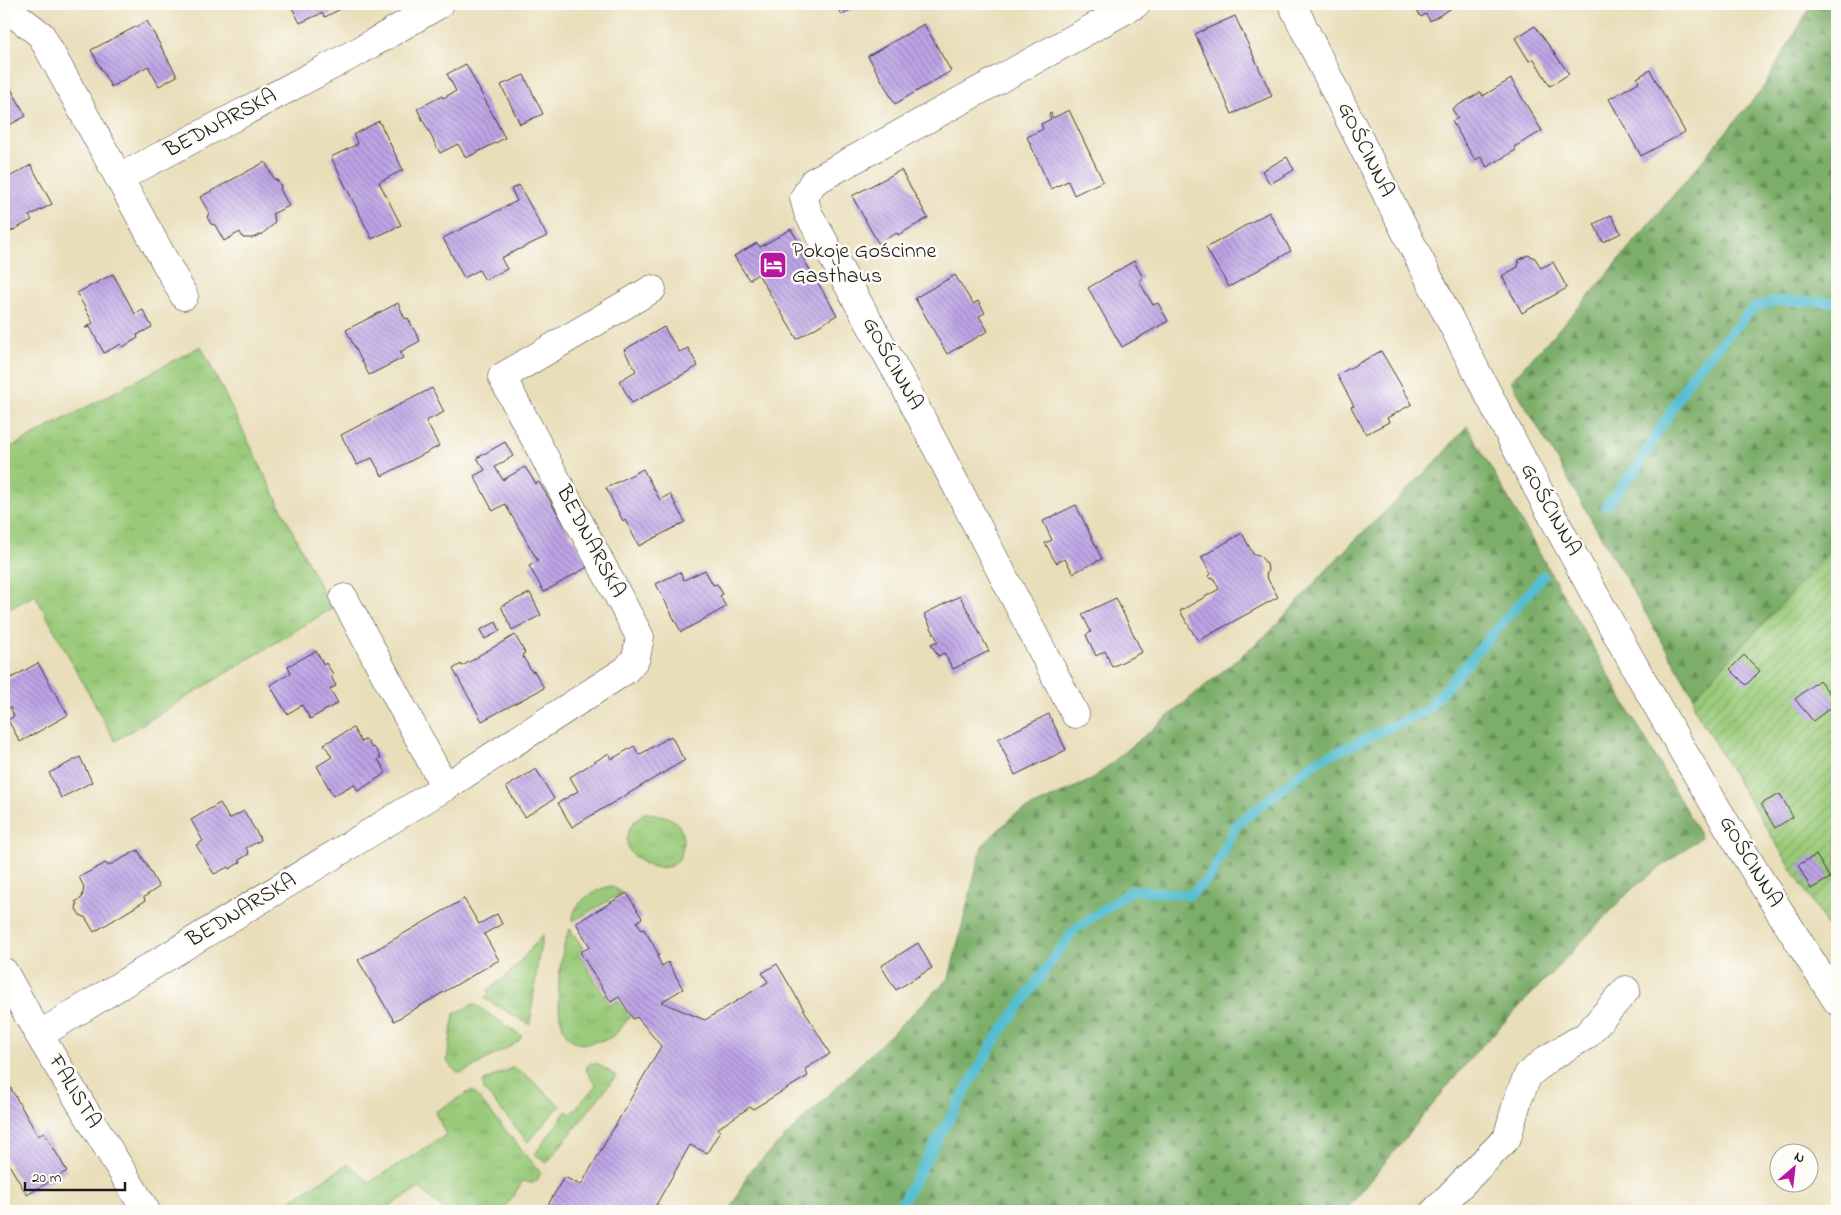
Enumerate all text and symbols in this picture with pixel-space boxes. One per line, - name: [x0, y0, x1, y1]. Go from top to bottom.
- street label: BEDNARSKA: [158, 81, 283, 168]
- street label: GOŚCINNA: [1328, 97, 1402, 203]
- place label: Pokoje Gościnne Gasthaus: [792, 236, 936, 293]
- hotel icon: Pokoje Gościnne Gasthaus: [758, 250, 788, 280]
- street label: GOŚCINNA: [853, 312, 931, 416]
- street label: GOŚCINNA: [1511, 458, 1589, 562]
- street label: BEDNARSKA: [546, 479, 633, 604]
- street label: GOŚCINNA: [1710, 810, 1790, 914]
- street label: BEDNARSKA: [180, 866, 303, 957]
- street label: FALISTA: [39, 1048, 109, 1135]
- north arrow: [1768, 1142, 1818, 1192]
- text: N: [1790, 1146, 1809, 1169]
- scale bar: [25, 1160, 125, 1192]
- text: 20 m: [32, 1167, 62, 1189]

